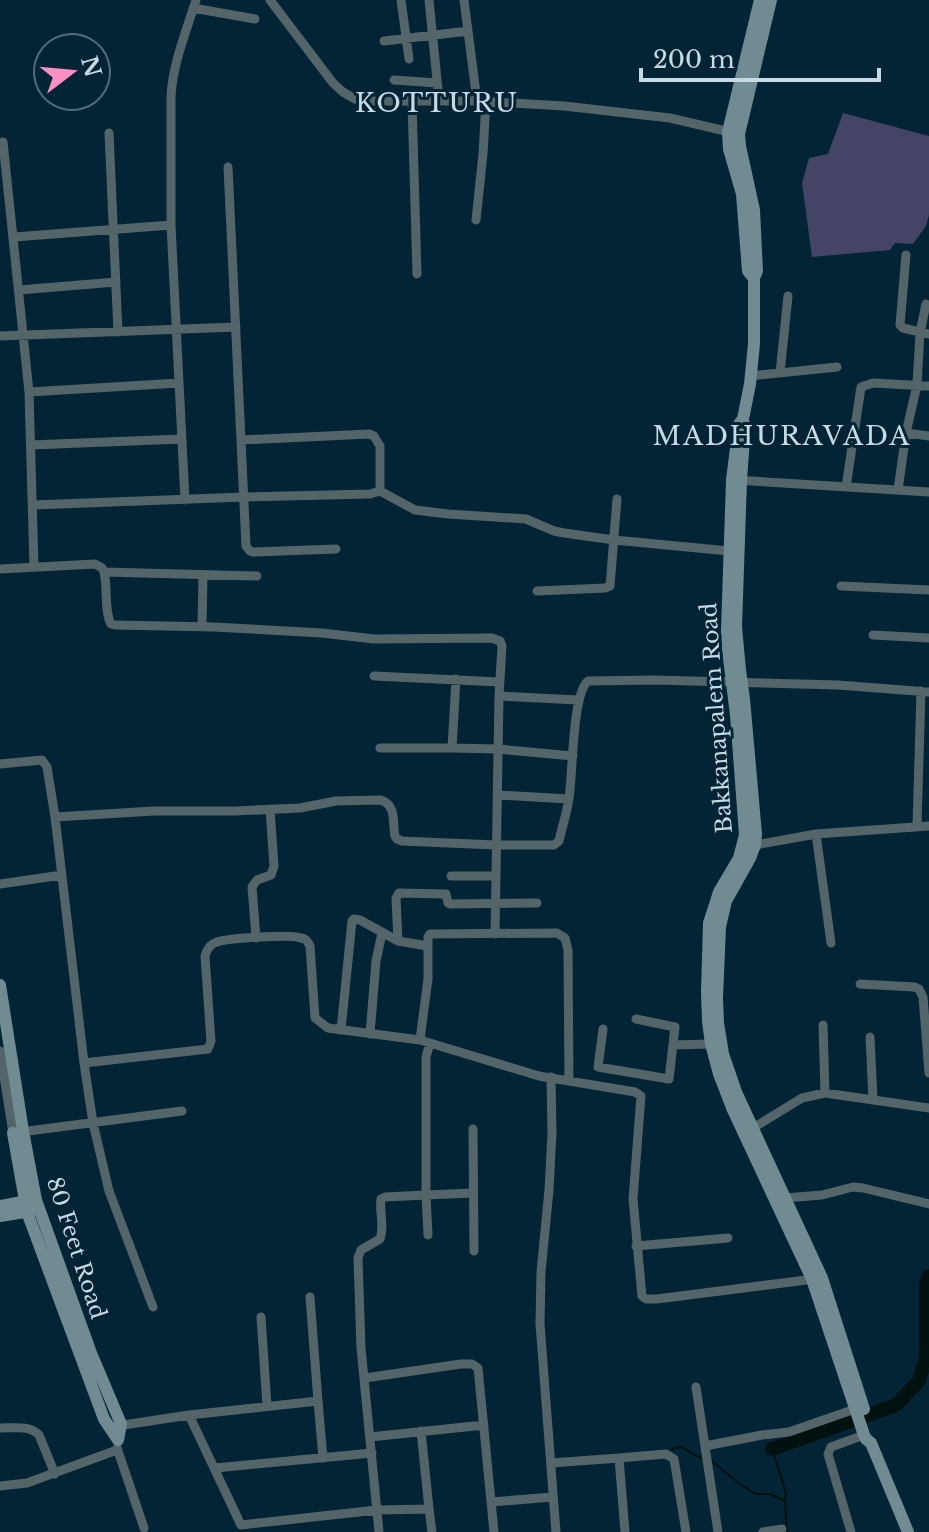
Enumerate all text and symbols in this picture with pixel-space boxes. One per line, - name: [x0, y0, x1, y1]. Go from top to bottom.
- north arrow: [32, 32, 112, 112]
- scale bar: [641, 32, 879, 82]
- text: 200 m: [653, 45, 735, 74]
- text: N: [75, 53, 107, 81]
- district label: KOTTURU: [355, 87, 519, 119]
- district label: MADHURAVADA: [653, 420, 911, 452]
- street label: Bakkanapalem Road: [695, 602, 738, 834]
- street label: 80 Feet Road: [41, 1174, 112, 1323]

